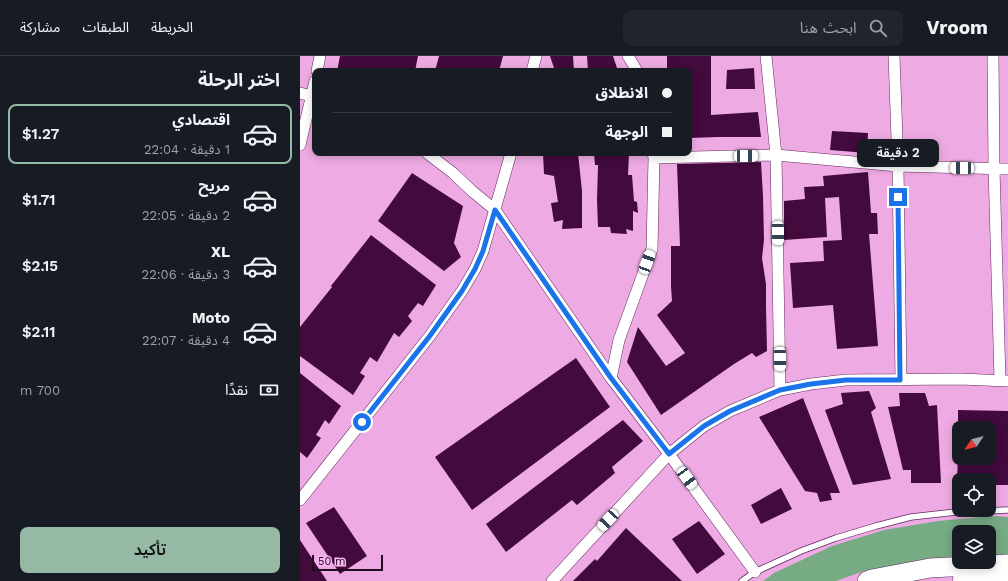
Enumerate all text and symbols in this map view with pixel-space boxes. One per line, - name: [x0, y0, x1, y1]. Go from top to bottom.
- search box: [623, 10, 903, 46]
- text: Vroom: [927, 16, 988, 39]
- icon: search: [867, 17, 889, 39]
- text: مشاركة: [20, 19, 60, 35]
- text: الطبقات: [82, 19, 129, 35]
- text: الخريطة: [151, 19, 193, 35]
- text: ابحث هنا: [800, 19, 857, 37]
- text: اختر الرحلة: [198, 69, 280, 90]
- text: الانطلاق: [596, 84, 648, 102]
- text: اقتصادي: [172, 111, 230, 129]
- icon: car: [242, 116, 278, 152]
- text: الوجهة: [605, 123, 648, 141]
- text: $1.27: [22, 125, 59, 143]
- callout: 2 دقيقة: [857, 139, 939, 167]
- text: 1 دقيقة · 22:04: [144, 142, 230, 157]
- text: 2 دقيقة: [876, 145, 920, 160]
- car: [734, 150, 758, 162]
- car: [950, 162, 974, 174]
- text: مريح: [198, 177, 230, 195]
- icon: car: [242, 182, 278, 218]
- route end: [889, 188, 907, 206]
- text: $1.71: [22, 191, 56, 209]
- text: 2 دقيقة · 22:05: [142, 208, 230, 223]
- car: [772, 221, 784, 245]
- text: XL: [211, 243, 230, 261]
- icon: car: [242, 248, 278, 284]
- car: [637, 249, 657, 275]
- text: $2.15: [22, 257, 58, 275]
- text: 3 دقيقة · 22:06: [142, 267, 230, 282]
- text: Moto: [192, 309, 230, 327]
- icon: car: [242, 314, 278, 350]
- text: $2.11: [22, 323, 55, 341]
- text: 4 دقيقة · 22:07: [142, 333, 230, 348]
- car: [774, 347, 786, 371]
- icon: cash: [258, 379, 280, 401]
- text: نقدًا: [225, 381, 248, 399]
- text: 700 m: [20, 383, 60, 398]
- route start: [353, 413, 371, 431]
- north arrow: [952, 421, 996, 465]
- map controls: [952, 421, 996, 569]
- car: [675, 465, 699, 491]
- button: locate: [952, 473, 996, 517]
- car: [595, 507, 621, 533]
- button: layers: [952, 525, 996, 569]
- button: تأكيد: [20, 527, 280, 573]
- scale bar: [312, 553, 383, 572]
- text: 50 m: [318, 555, 345, 568]

